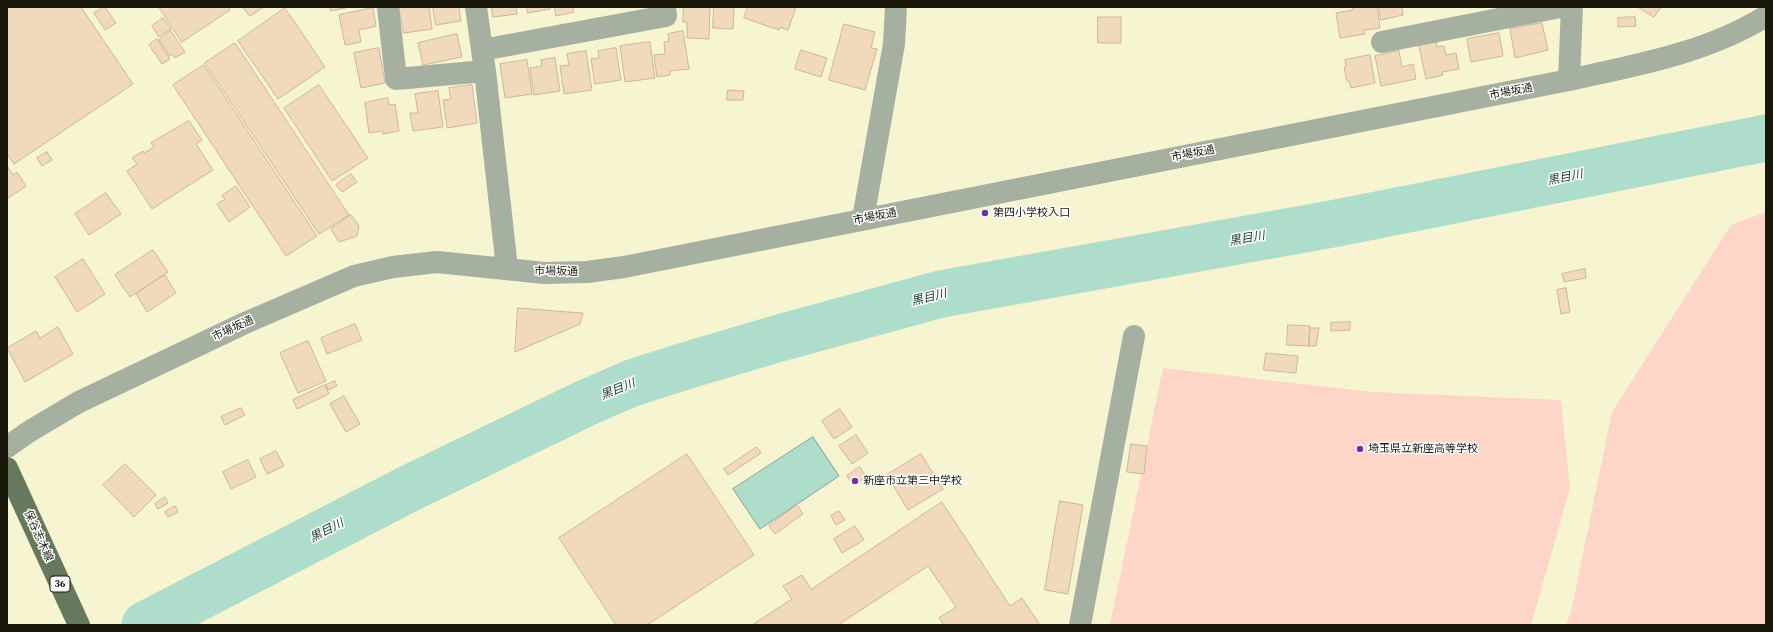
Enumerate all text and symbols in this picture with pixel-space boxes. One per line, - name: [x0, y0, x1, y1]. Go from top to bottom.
- street label: 市場坂通: [1488, 81, 1534, 103]
- street label: 市場坂通: [1170, 143, 1216, 165]
- water label: 黒目川: [1546, 167, 1584, 189]
- street label: 市場坂通: [852, 206, 898, 228]
- place label: 第四小学校入口: [993, 206, 1070, 220]
- marker: 第四小学校入口: [980, 208, 990, 218]
- water label: 黒目川: [1228, 229, 1266, 249]
- street label: 市場坂通: [534, 265, 578, 279]
- water label: 黒目川: [910, 287, 948, 309]
- street label: 市場坂通: [210, 314, 256, 344]
- water label: 黒目川: [599, 377, 637, 403]
- place label: 埼玉県立新座高等学校: [1368, 442, 1478, 456]
- marker: 埼玉県立新座高等学校: [1355, 444, 1365, 454]
- place label: 新座市立第三中学校: [863, 474, 962, 488]
- marker: 新座市立第三中学校: [850, 476, 860, 486]
- street label: 保谷志木線: [21, 508, 55, 564]
- water label: 黒目川: [308, 516, 346, 546]
- road number: 36: [50, 576, 70, 592]

